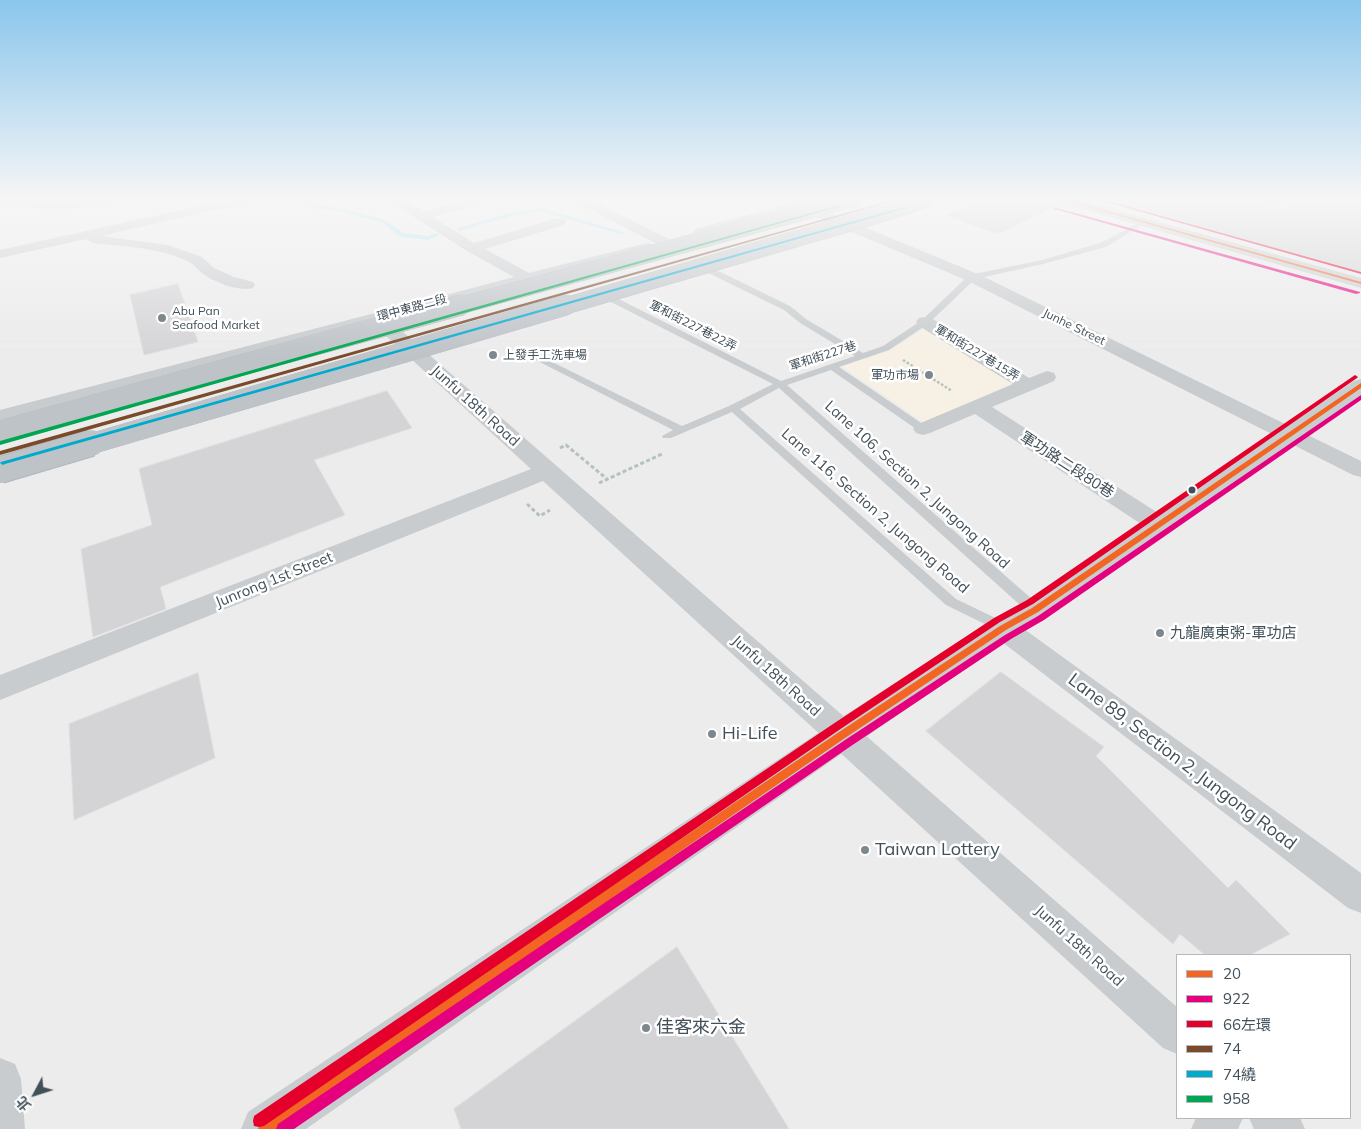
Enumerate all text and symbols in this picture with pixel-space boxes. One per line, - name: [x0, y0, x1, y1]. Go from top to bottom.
- street label: 環中東路二段: [375, 292, 449, 324]
- street label: 軍和街227巷22弄: [647, 298, 739, 354]
- place label: Abu Pan Seafood Market: [172, 304, 260, 332]
- street label: Junhe Street: [1040, 306, 1108, 348]
- marker: Abu Pan Seafood Market: [156, 312, 168, 324]
- street label: 軍和街227巷15弄: [932, 322, 1022, 384]
- street label: 軍和街227巷: [788, 338, 858, 374]
- place label: 上發手工洗車場: [503, 348, 587, 362]
- marker: 上發手工洗車場: [487, 349, 499, 361]
- street label: Junfu 18th Road: [427, 362, 523, 450]
- place label: 軍功市場: [871, 368, 919, 382]
- marker: 軍功市場: [923, 369, 935, 381]
- street label: Lane 106, Section 2, Jungong Road: [821, 397, 1013, 573]
- street label: Lane 116, Section 2, Jungong Road: [778, 425, 972, 597]
- street label: 軍功路二段80巷: [1017, 428, 1117, 502]
- unlabelled marker: [1187, 485, 1197, 495]
- street label: Junrong 1st Street: [213, 548, 335, 612]
- place label: 九龍廣東粥-軍功店: [1170, 624, 1296, 642]
- marker: 九龍廣東粥-軍功店: [1154, 627, 1166, 639]
- street label: Junfu 18th Road: [728, 632, 824, 720]
- street label: Lane 89, Section 2, Jungong Road: [1064, 669, 1300, 855]
- place label: Hi-Life: [722, 723, 777, 745]
- marker: Hi-Life: [706, 728, 718, 740]
- place label: Taiwan Lottery: [875, 839, 1000, 861]
- marker: Taiwan Lottery: [859, 844, 871, 856]
- street label: Junfu 18th Road: [1031, 902, 1127, 990]
- legend: [1176, 954, 1351, 1119]
- text: 20: [1223, 964, 1241, 983]
- text: 922: [1223, 989, 1250, 1008]
- text: 66左環: [1223, 1015, 1271, 1034]
- place label: 佳客來六金: [656, 1017, 746, 1039]
- marker: 佳客來六金: [640, 1022, 652, 1034]
- text: 74: [1223, 1039, 1241, 1058]
- text: 74繞: [1223, 1065, 1256, 1084]
- north arrow: [10, 1069, 60, 1119]
- text: 958: [1223, 1089, 1250, 1108]
- text: 北: [12, 1092, 35, 1115]

